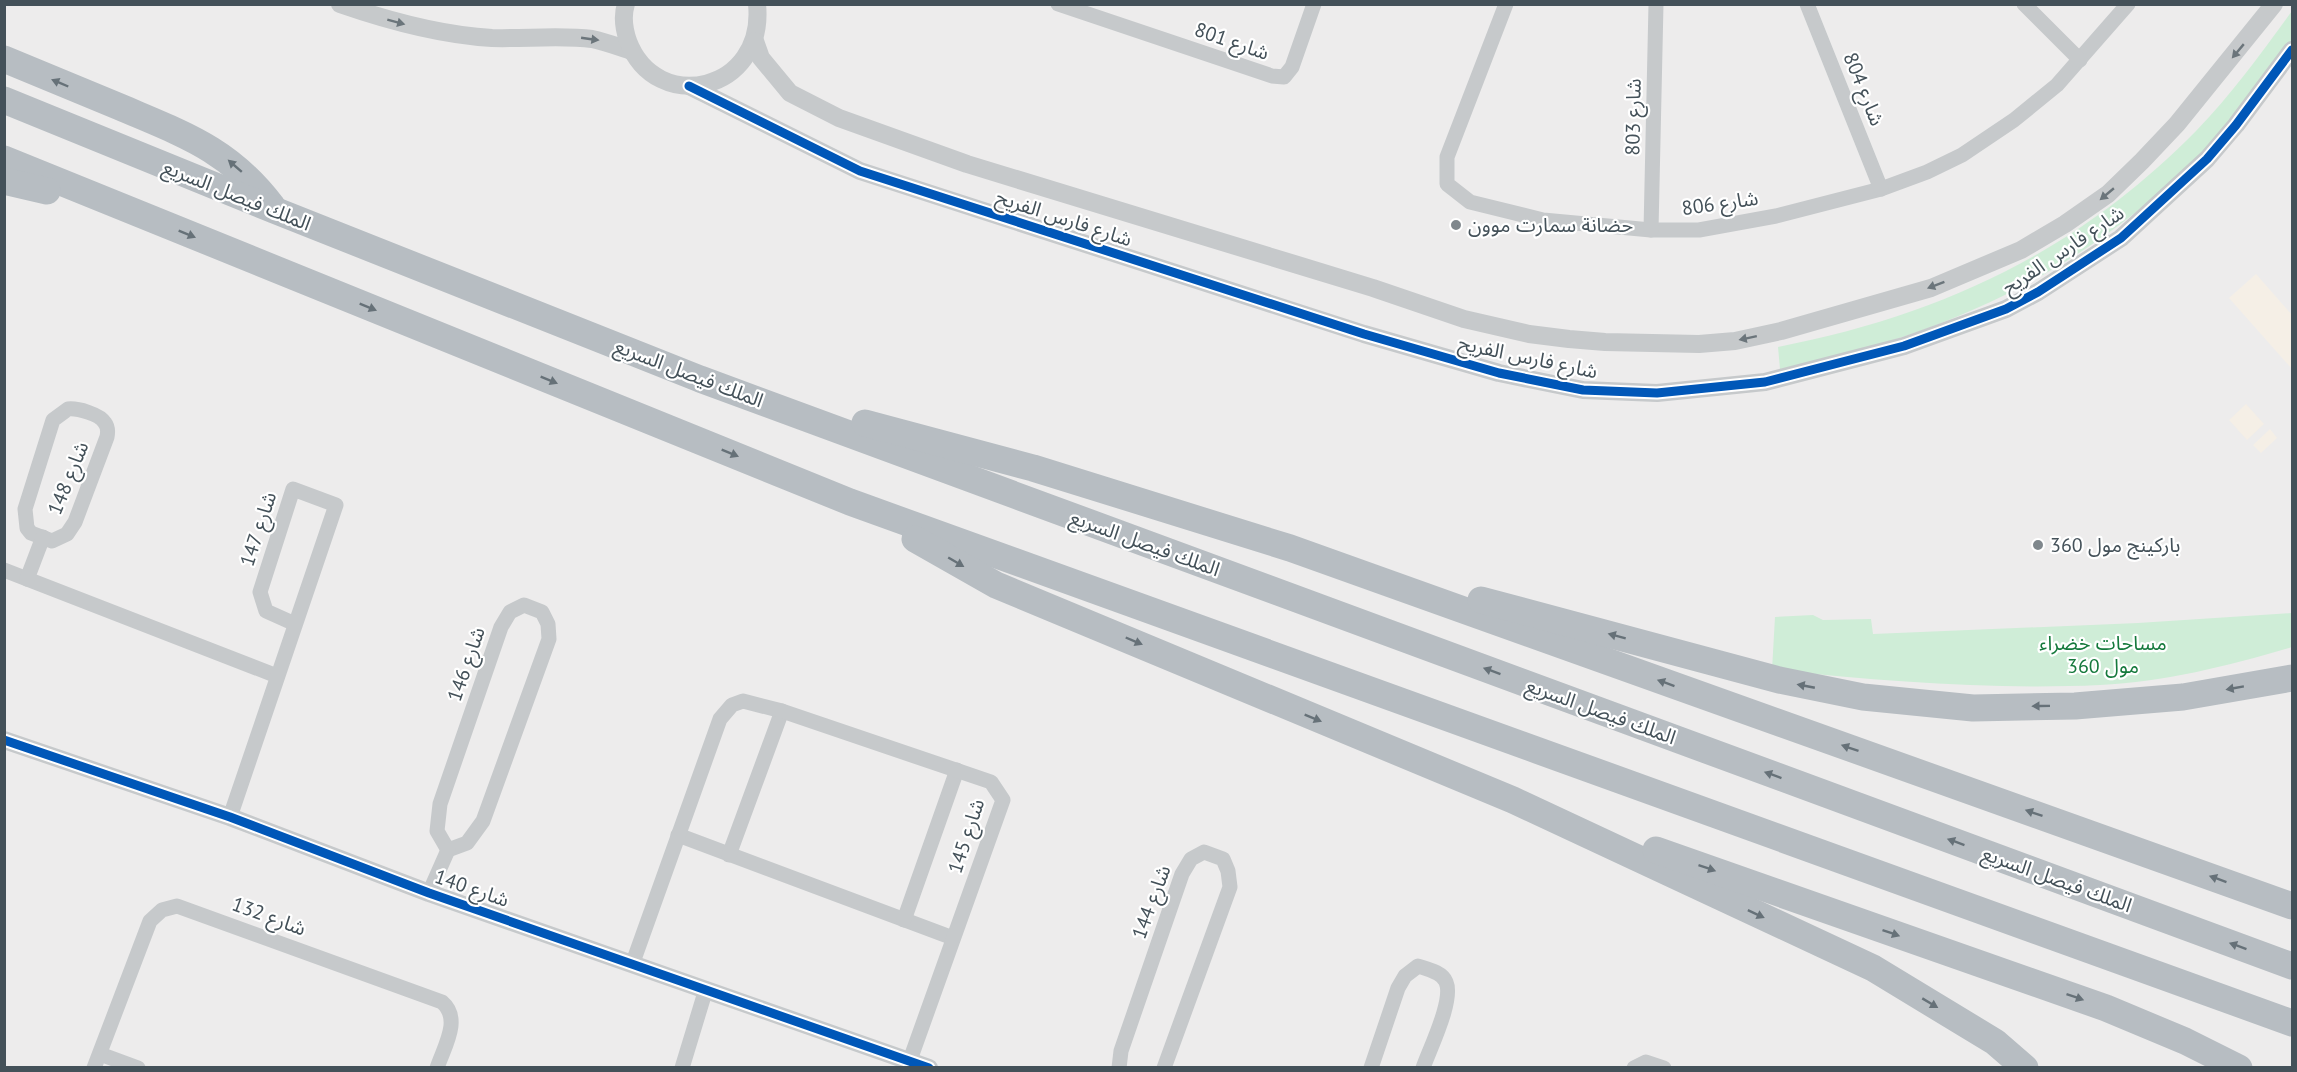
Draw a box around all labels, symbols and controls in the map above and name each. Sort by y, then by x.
street label: شارع 801 [1191,16,1273,68]
one-way arrow [387,17,405,27]
one-way arrow [580,35,599,44]
one-way arrow [2232,43,2245,59]
street label: شارع 804 [1836,48,1890,130]
one-way arrow [51,78,69,88]
street label: شارع 803 [1619,78,1649,156]
street label: الملك فيصل السريع [158,153,315,238]
one-way arrow [228,160,243,173]
street label: شارع فارس الفريح [992,184,1135,254]
street label: شارع 806 [1680,185,1760,223]
one-way arrow [2099,188,2115,201]
street label: شارع فارس الفريح [1997,200,2130,302]
place label: حضانة سمارت موون [1468,212,1633,238]
marker: حضانة سمارت موون [1449,218,1463,232]
one-way arrow [178,230,196,239]
one-way arrow [1927,281,1945,291]
one-way arrow [359,303,377,312]
street label: شارع فارس الفريح [1456,330,1600,386]
street label: الملك فيصل السريع [610,333,767,415]
one-way arrow [1738,334,1757,343]
one-way arrow [540,376,558,385]
street label: شارع 148 [42,437,96,519]
one-way arrow [721,448,739,458]
street label: شارع 147 [234,488,284,570]
street label: الملك فيصل السريع [1066,504,1223,584]
place label: باركينج مول 360 [2050,532,2181,560]
marker: باركينج مول 360 [2031,538,2045,552]
one-way arrow [948,557,965,567]
street label: شارع 146 [441,623,493,705]
park label: مساحات خضراء 360 مول [2039,630,2167,679]
one-way arrow [1608,631,1626,641]
one-way arrow [1125,637,1143,646]
one-way arrow [1483,665,1501,675]
street label: الملك فيصل السريع [1522,672,1679,752]
one-way arrow [1657,678,1675,688]
one-way arrow [1796,680,1815,690]
one-way arrow [2225,684,2244,693]
one-way arrow [2032,702,2051,711]
one-way arrow [1304,714,1322,723]
one-way arrow [1841,743,1859,753]
one-way arrow [1764,769,1782,779]
street label: شارع 145 [942,795,992,877]
one-way arrow [2025,807,2043,817]
one-way arrow [1947,837,1965,847]
street label: الملك فيصل السريع [1978,840,2135,920]
street label: شارع 144 [1126,861,1178,943]
street label: شارع 140 [431,863,513,915]
one-way arrow [1698,864,1716,874]
one-way arrow [2209,873,2227,883]
street label: شارع 132 [228,891,310,943]
one-way arrow [1748,910,1765,919]
one-way arrow [1882,928,1900,938]
one-way arrow [2228,941,2246,951]
one-way arrow [2066,993,2084,1002]
one-way arrow [1922,997,1938,1008]

